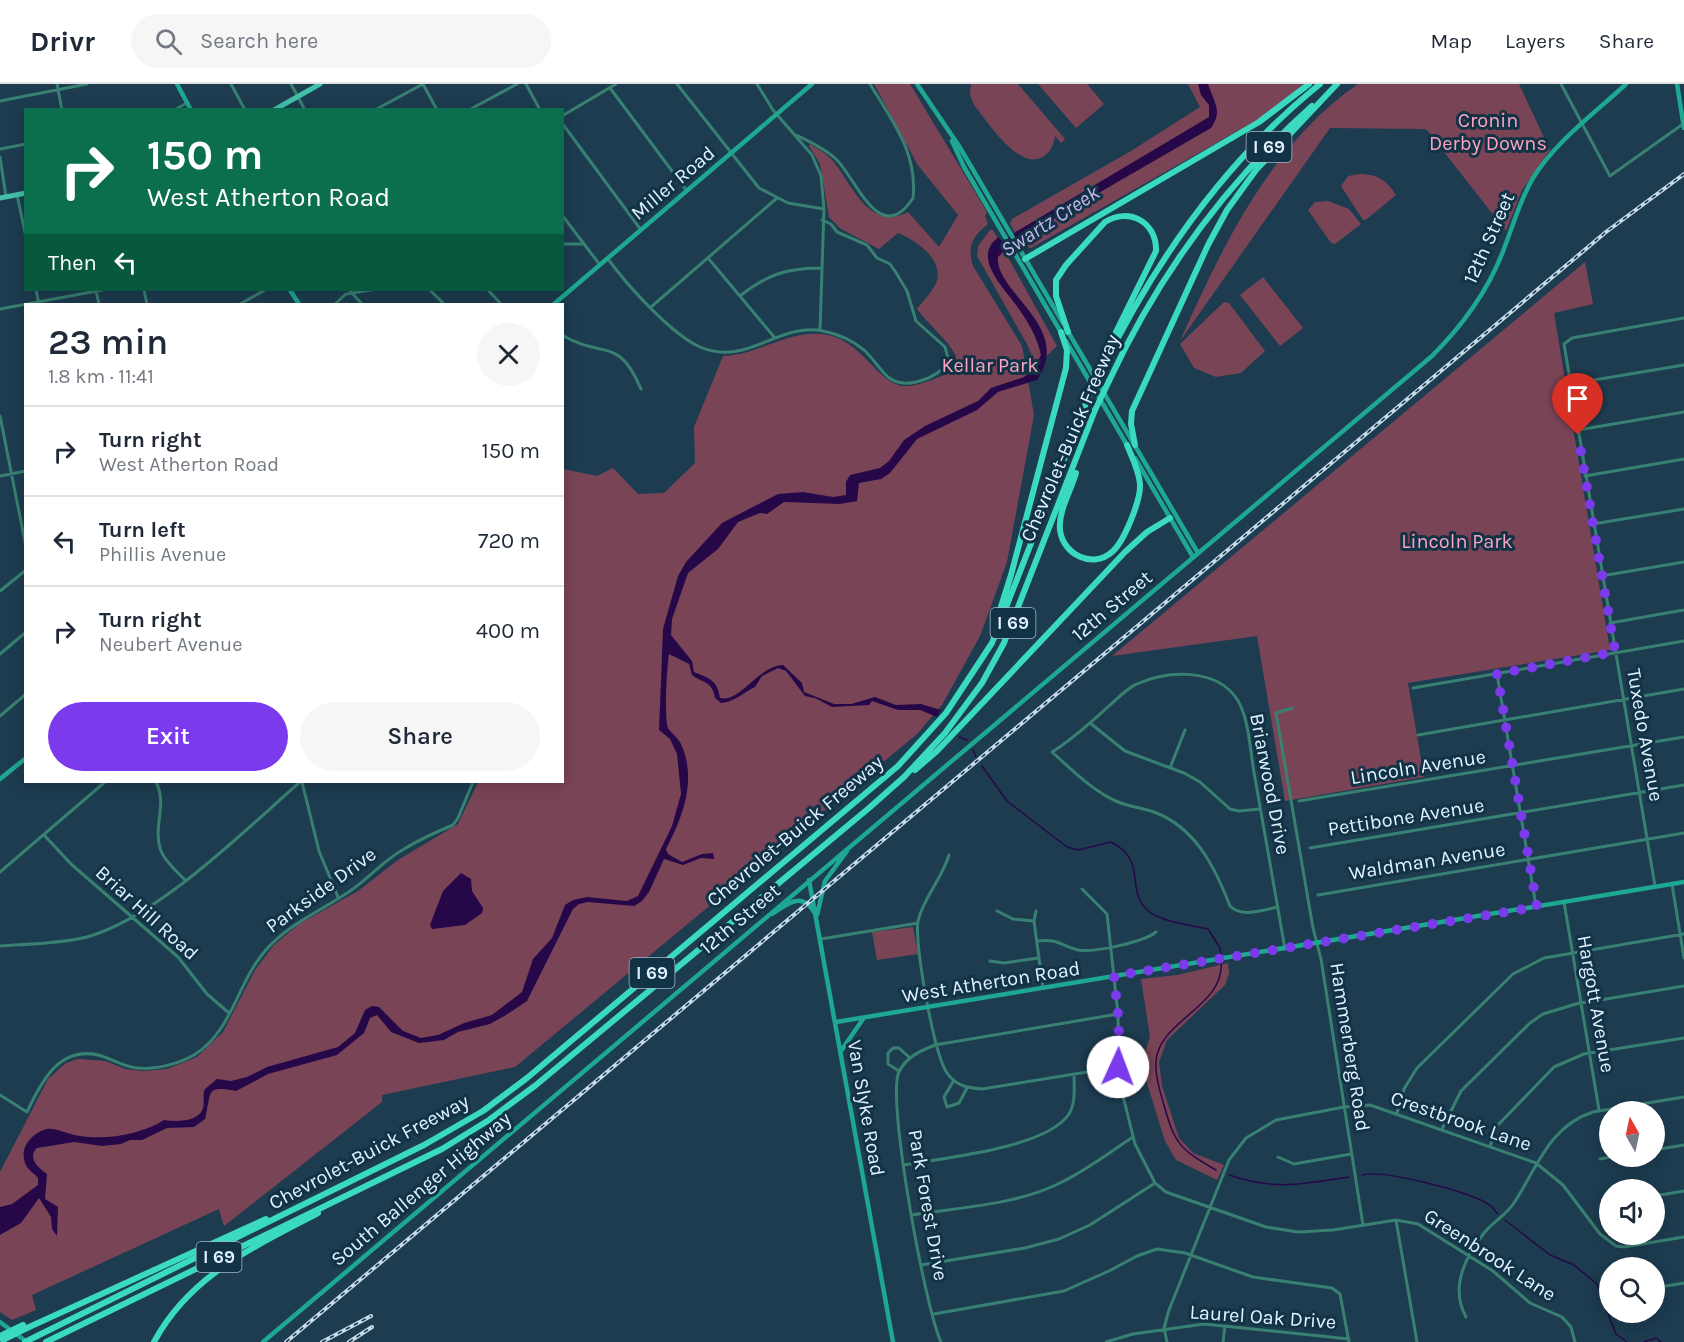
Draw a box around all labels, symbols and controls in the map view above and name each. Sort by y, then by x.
search box [131,14,551,68]
text: Drivr [30,25,95,58]
icon: search [152,25,185,58]
text: Search here [200,28,318,54]
text: Map [1430,29,1472,53]
text: Layers [1505,29,1566,53]
text: Share [1599,29,1654,53]
park label: Cronin Derby Downs [1429,109,1547,155]
text: 150 m [147,130,263,180]
icon: right [48,132,126,210]
road number: I 69 [1246,132,1292,162]
street label: Miller Road [626,141,720,225]
water label: Swartz Creek [996,180,1104,262]
text: West Atherton Road [147,181,390,213]
street label: 12th Street [1459,188,1520,287]
icon: left [109,246,142,279]
text: Then [48,250,97,276]
text: 23 min [48,321,168,363]
button: close [477,323,540,386]
street label: Chevrolet-Buick Freeway [1016,331,1124,545]
park label: Kellar Park [941,354,1039,377]
text: 1.8 km · 11:41 [48,365,154,388]
pin [1552,373,1603,435]
icon: arrive [1561,382,1594,415]
text: Turn right [99,427,202,453]
icon: right [48,435,81,468]
text: 150 m [481,438,540,464]
text: West Atherton Road [99,453,279,476]
text: Turn left [99,517,186,543]
icon: left [48,525,81,558]
text: 720 m [478,528,540,554]
park label: Lincoln Park [1401,530,1513,553]
text: Phillis Avenue [99,543,226,566]
street label: 12th Street [1067,566,1157,646]
text: Turn right [99,607,202,633]
road number: I 69 [990,608,1036,638]
icon: right [48,615,81,648]
text: 400 m [476,618,540,644]
text: Neubert Avenue [99,633,243,656]
street label: Tuxedo Avenue [1622,667,1668,803]
button: Exit [48,702,288,771]
button: Share [300,702,540,771]
street label: Briarwood Drive [1245,711,1295,857]
street label: Lincoln Avenue [1349,745,1487,789]
street label: Chevrolet-Buick Freeway [702,750,888,912]
street label: Pettibone Avenue [1326,793,1486,841]
street label: Waldman Avenue [1347,837,1507,885]
street label: Parkside Drive [261,842,381,938]
street label: Briar Hill Road [91,861,203,965]
street label: 12th Street [695,879,785,959]
street label: Hargott Avenue [1573,933,1619,1075]
street label: West Atherton Road [900,957,1082,1007]
road number: I 69 [630,958,674,988]
street label: Hammerberg Road [1325,961,1375,1133]
position arrow [1086,1035,1150,1099]
street label: Van Slyke Road [843,1038,889,1178]
street label: Crestbrook Lane [1388,1086,1534,1156]
street label: Chevrolet-Buick Freeway [265,1089,473,1215]
north arrow [1599,1101,1665,1167]
map controls [1599,1101,1665,1323]
street label: South Ballenger Highway [326,1107,516,1271]
street label: Park Forest Drive [903,1128,953,1282]
button: sound [1599,1179,1665,1245]
street label: Greenbrook Lane [1420,1204,1560,1306]
road number: I 69 [196,1242,242,1272]
button: search [1599,1257,1665,1323]
street label: Laurel Oak Drive [1189,1300,1337,1334]

